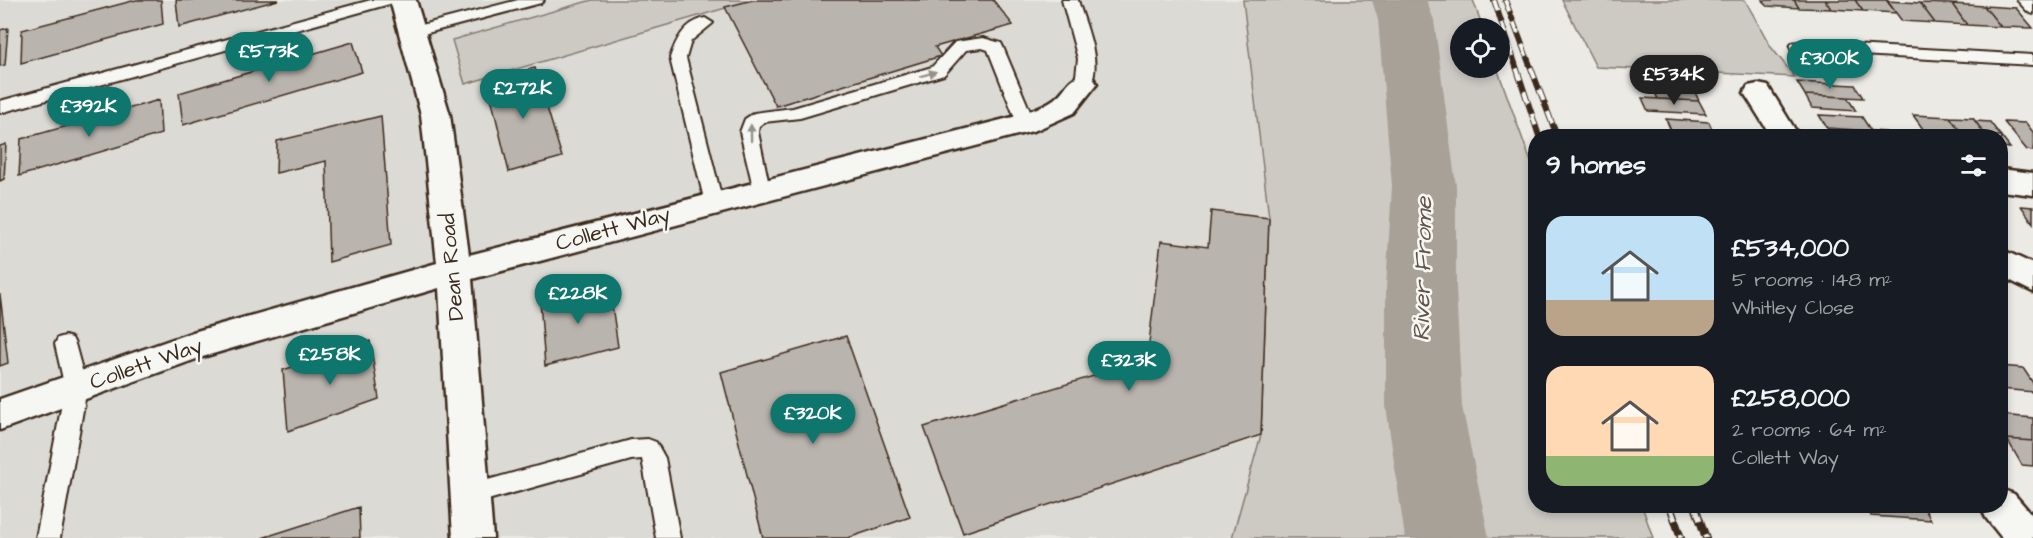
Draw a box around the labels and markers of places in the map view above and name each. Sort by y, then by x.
pin: £573K [227,32,311,83]
pin: £300K [1788,39,1872,90]
pin: £534K [1632,55,1716,106]
pin: £272K [481,69,565,120]
pin: £392K [47,87,131,138]
pin: £228K [536,274,620,325]
pin: £258K [288,335,372,386]
pin: £323K [1087,341,1171,392]
pin: £320K [771,394,855,445]

